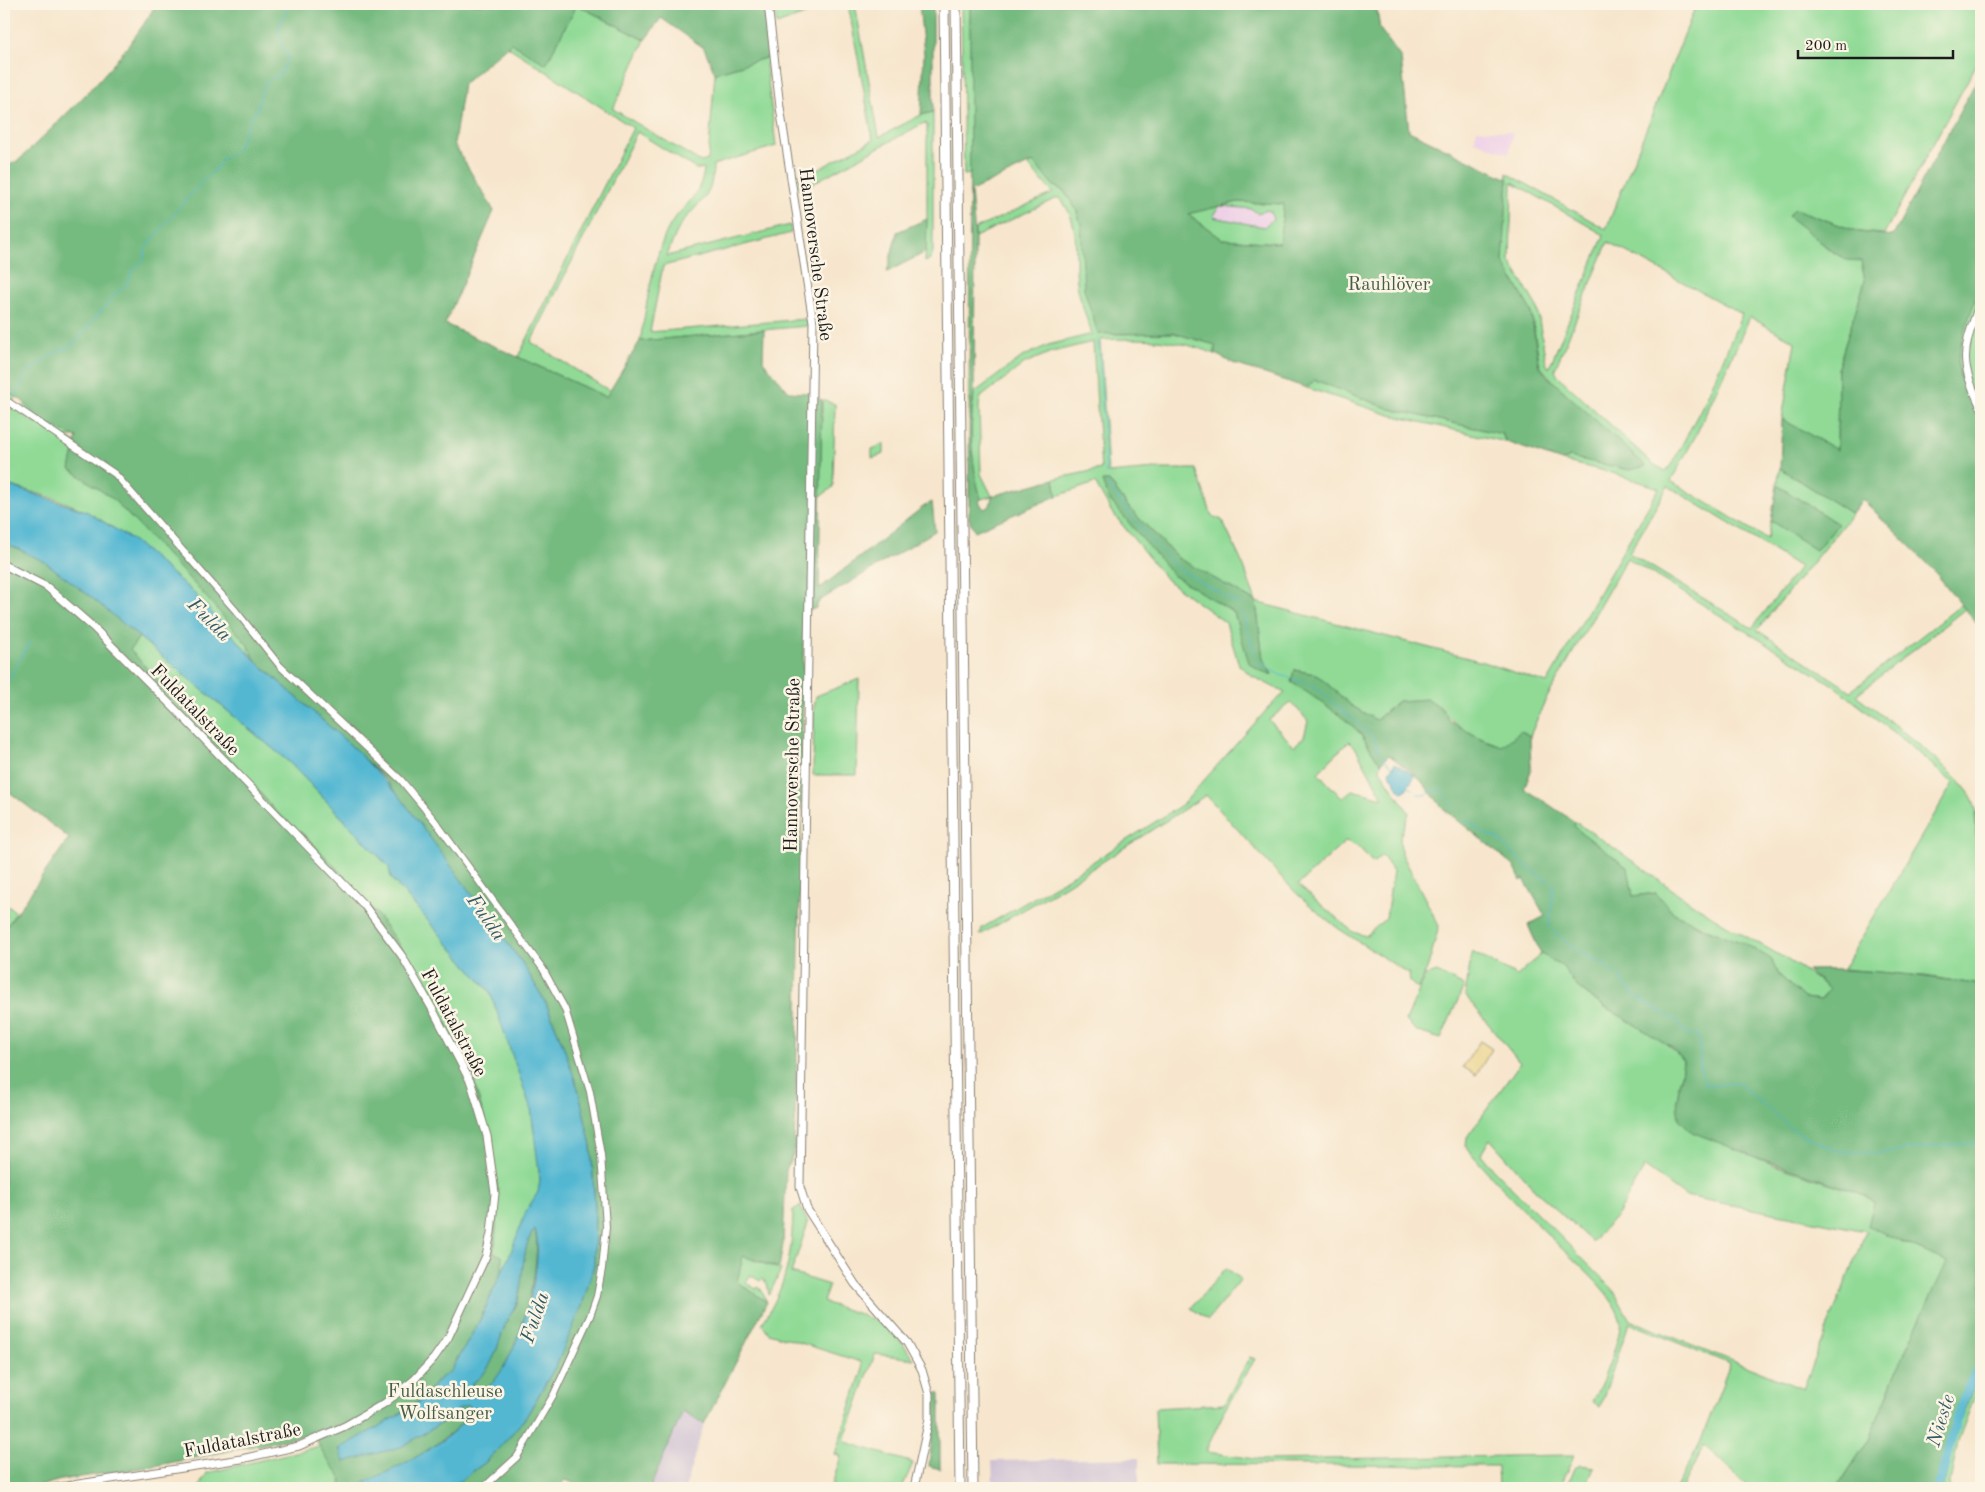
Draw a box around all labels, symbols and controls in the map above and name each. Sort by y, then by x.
scale bar [1798,28,1952,60]
text: 200 m [1805,39,1847,54]
street label: Hannoversche Straße [794,167,835,342]
park label: Rauhlöver [1348,276,1431,295]
water label: Fulda [182,594,234,646]
street label: Fuldatalstraße [146,661,243,760]
street label: Hannoversche Straße [782,678,805,852]
water label: Fulda [462,890,509,945]
street label: Fuldatalstraße [416,966,489,1080]
water label: Fulda [518,1289,554,1347]
park label: Fuldaschleuse Wolfsanger [387,1383,503,1424]
water label: Nieste [1924,1392,1959,1450]
street label: Fuldatalstraße [182,1421,303,1462]

